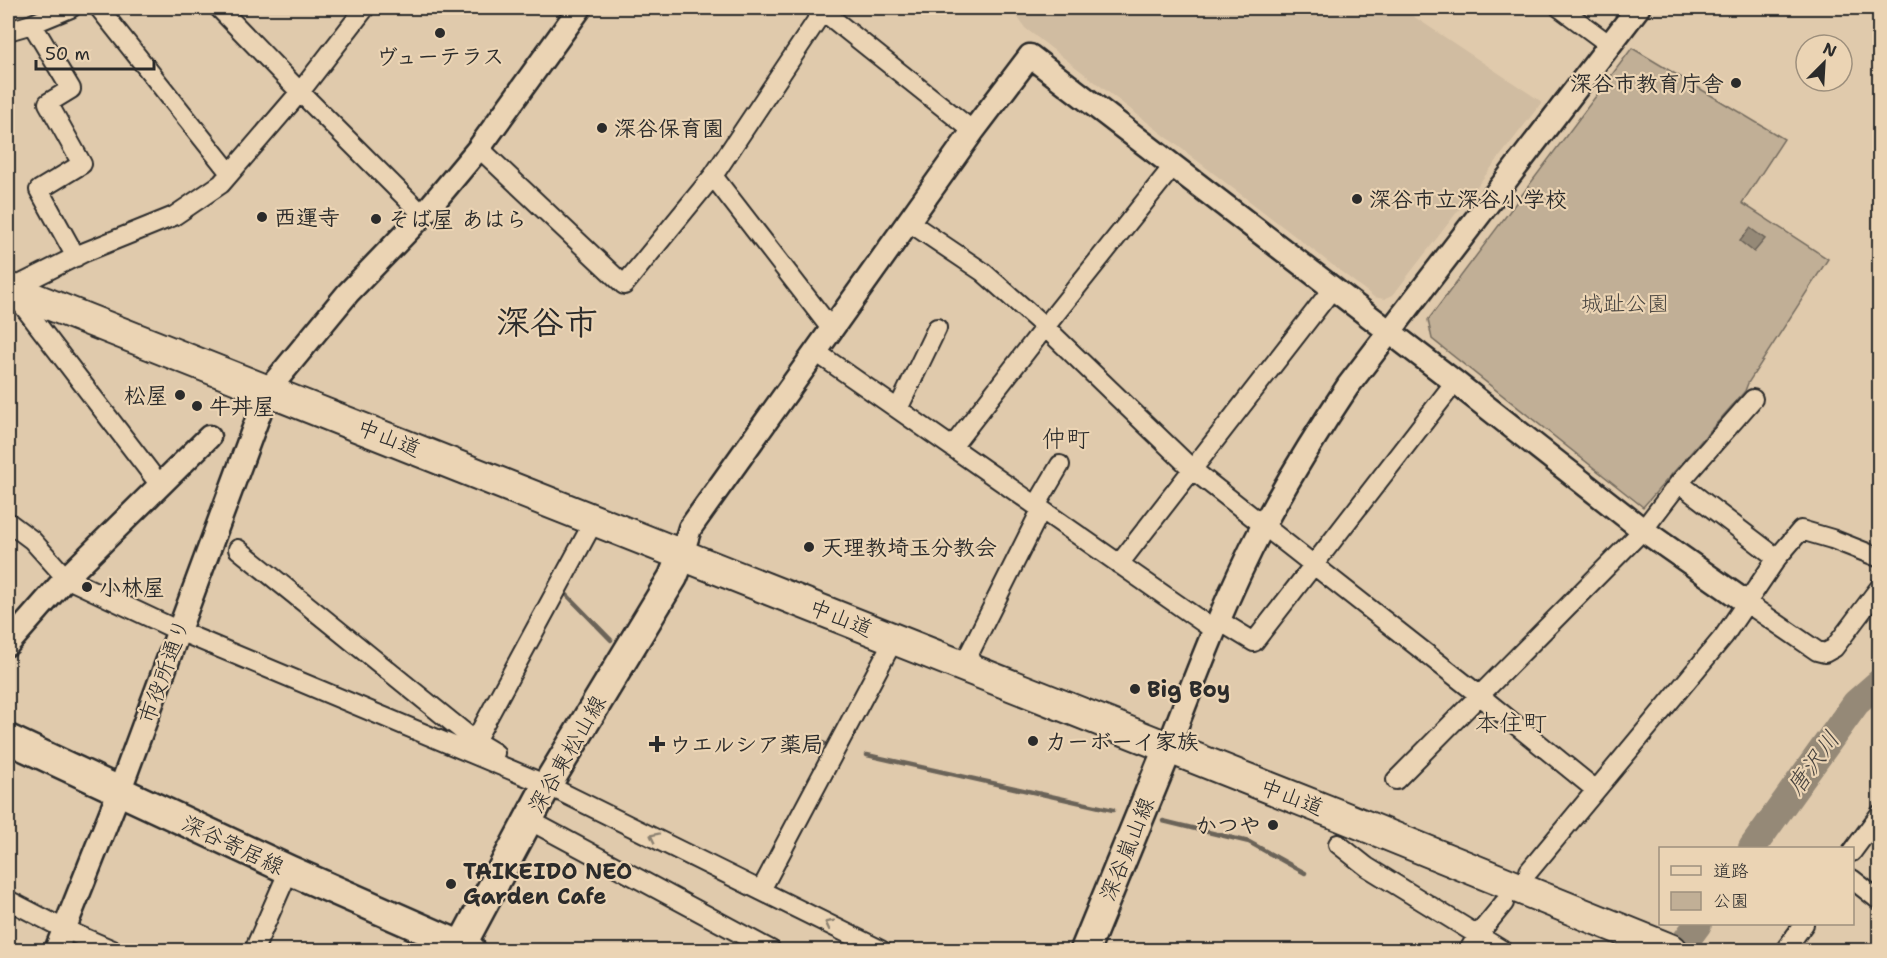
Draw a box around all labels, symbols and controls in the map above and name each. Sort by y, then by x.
marker: ヴューテラス [433,26,447,40]
scale bar [36,33,154,71]
north arrow [1794,33,1854,93]
text: N [1820,38,1840,62]
text: 50 m [45,42,90,66]
place label: ヴューテラス [376,42,504,71]
place label: 深谷市教育庁舎 [1570,69,1724,98]
marker: 深谷市教育庁舎 [1729,76,1743,90]
place label: 深谷保育園 [614,114,724,143]
marker: 深谷保育園 [595,121,609,135]
place label: 深谷市立深谷小学校 [1369,185,1567,214]
marker: 深谷市立深谷小学校 [1350,192,1364,206]
place label: 西運寺 [274,203,340,232]
place label: そば屋 あはら [388,205,528,234]
marker: 西運寺 [255,210,269,224]
marker: そば屋 あはら [369,212,383,226]
park label: 城趾公園 [1581,289,1669,318]
district label: 深谷市 [496,299,598,345]
place label: 松屋 [124,381,168,410]
marker: 松屋 [173,388,187,402]
place label: 牛丼屋 [209,392,275,421]
marker: 牛丼屋 [190,399,204,413]
street label: 中山道 [353,412,425,464]
district label: 仲町 [1042,423,1090,455]
place label: 天理教埼玉分教会 [821,533,997,562]
marker: 天理教埼玉分教会 [802,540,816,554]
place label: 小林屋 [99,573,165,602]
marker: 小林屋 [80,580,94,594]
street label: 中山道 [805,592,877,644]
street label: 市役所通り [132,614,196,728]
place label: Big Boy [1147,675,1230,704]
marker: Big Boy [1128,682,1142,696]
street label: 深谷東松山線 [521,690,613,818]
district label: 本住町 [1475,707,1547,739]
water label: 唐沢川 [1779,724,1847,802]
place label: カーボーイ家族 [1045,727,1199,756]
place label: ウエルシア薬局 [669,730,823,759]
marker: カーボーイ家族 [1026,734,1040,748]
marker: ウエルシア薬局 [650,737,664,751]
street label: 中山道 [1256,772,1328,822]
street label: 深谷嵐山線 [1093,793,1161,905]
street label: 深谷寄居線 [177,809,289,881]
place label: かつや [1195,811,1261,840]
marker: かつや [1266,818,1280,832]
one-way arrow [650,833,661,845]
legend [1659,847,1854,925]
place label: TAIKEIDO NEO Garden Cafe [463,857,632,911]
text: 道路 [1713,859,1749,883]
marker: TAIKEIDO NEO Garden Cafe [444,877,458,891]
text: 公園 [1713,889,1749,913]
one-way arrow [825,920,835,931]

